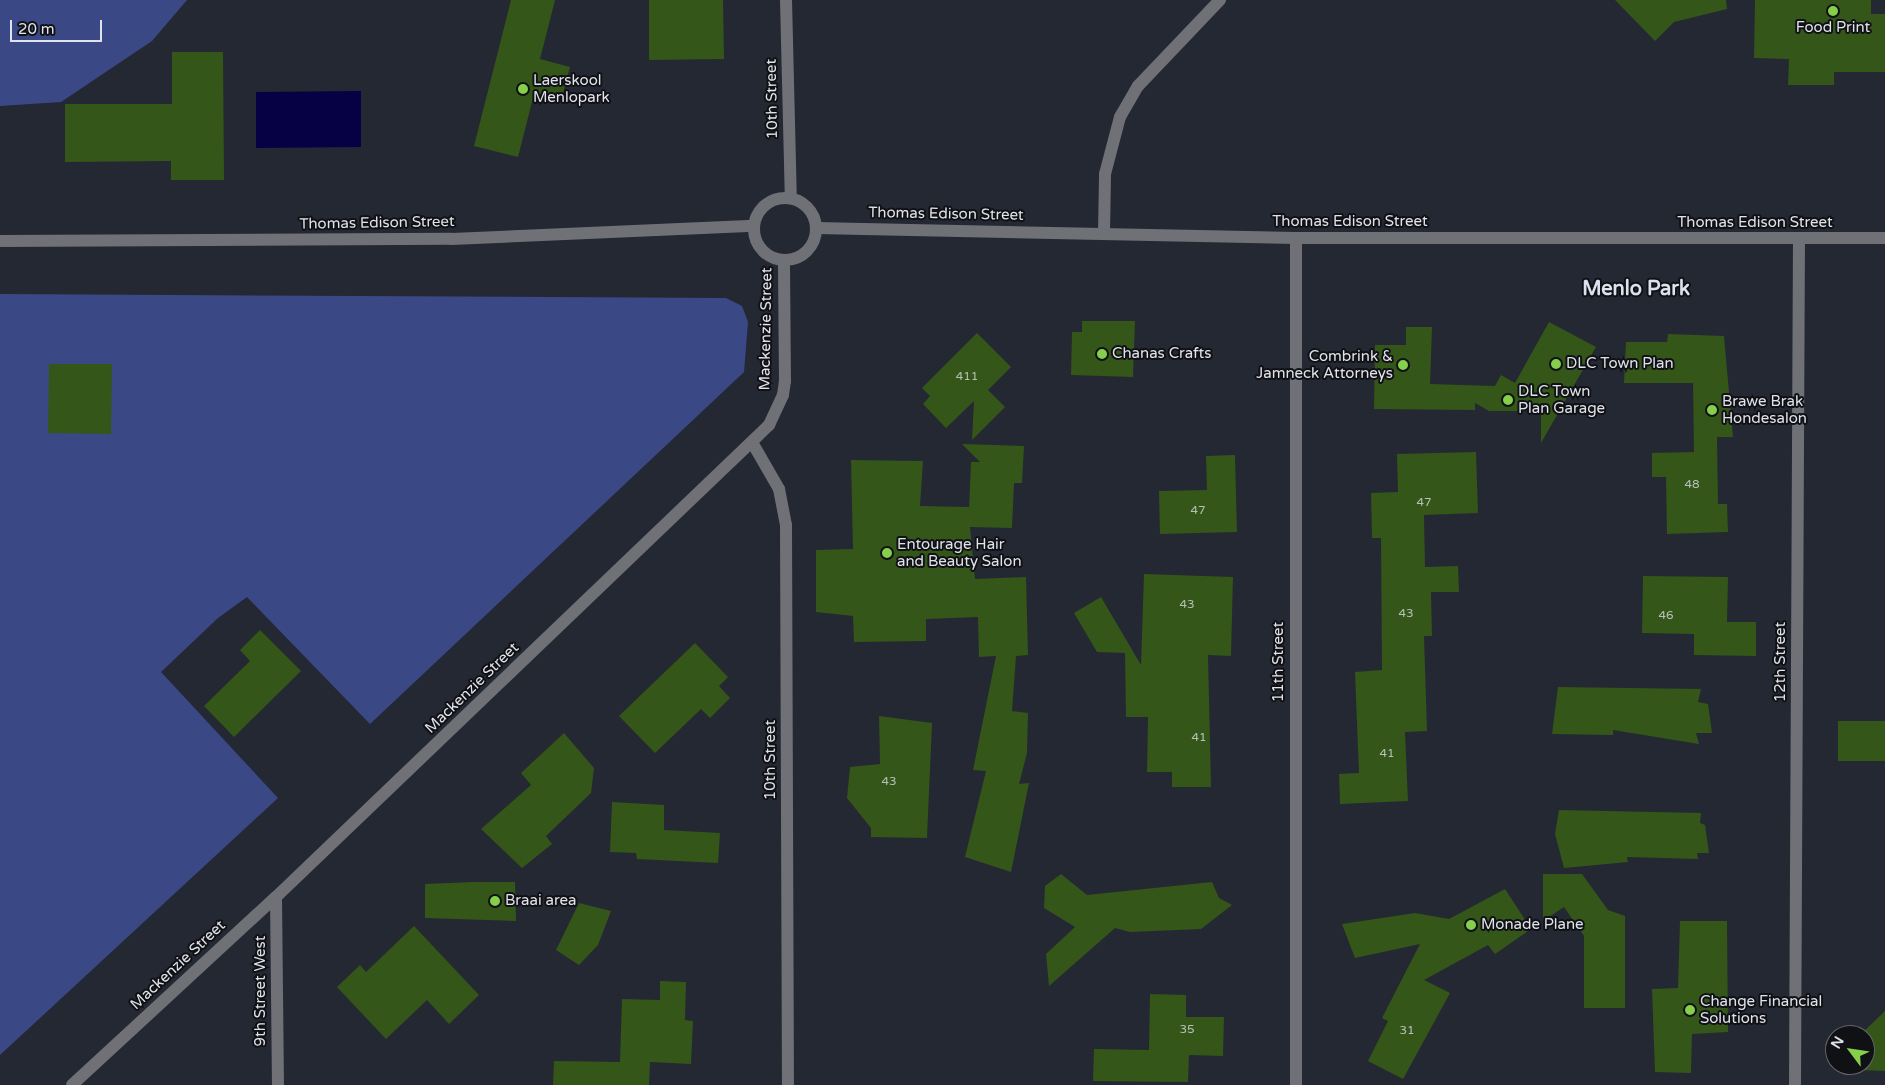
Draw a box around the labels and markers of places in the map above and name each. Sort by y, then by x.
marker: Food Print [1827,5,1839,17]
place label: Food Print [1796,19,1870,37]
place label: Laerskool Menlopark [533,71,610,106]
marker: Laerskool Menlopark [517,83,529,95]
place label: Chanas Crafts [1112,345,1211,363]
place label: Combrink & Jamneck Attorneys [1256,347,1393,382]
marker: Chanas Crafts [1096,348,1108,360]
place label: DLC Town Plan [1566,355,1674,373]
marker: DLC Town Plan [1550,358,1562,370]
marker: Combrink & Jamneck Attorneys [1397,359,1409,371]
place label: DLC Town Plan Garage [1518,382,1605,417]
place label: Brawe Brak Hondesalon [1722,392,1807,427]
marker: DLC Town Plan Garage [1502,394,1514,406]
marker: Brawe Brak Hondesalon [1706,404,1718,416]
place label: Entourage Hair and Beauty Salon [897,535,1022,570]
marker: Entourage Hair and Beauty Salon [881,547,893,559]
place label: Braai area [505,892,576,910]
marker: Braai area [489,895,501,907]
place label: Monade Plane [1481,916,1584,934]
marker: Monade Plane [1465,919,1477,931]
place label: Change Financial Solutions [1700,992,1822,1027]
marker: Change Financial Solutions [1684,1004,1696,1016]

